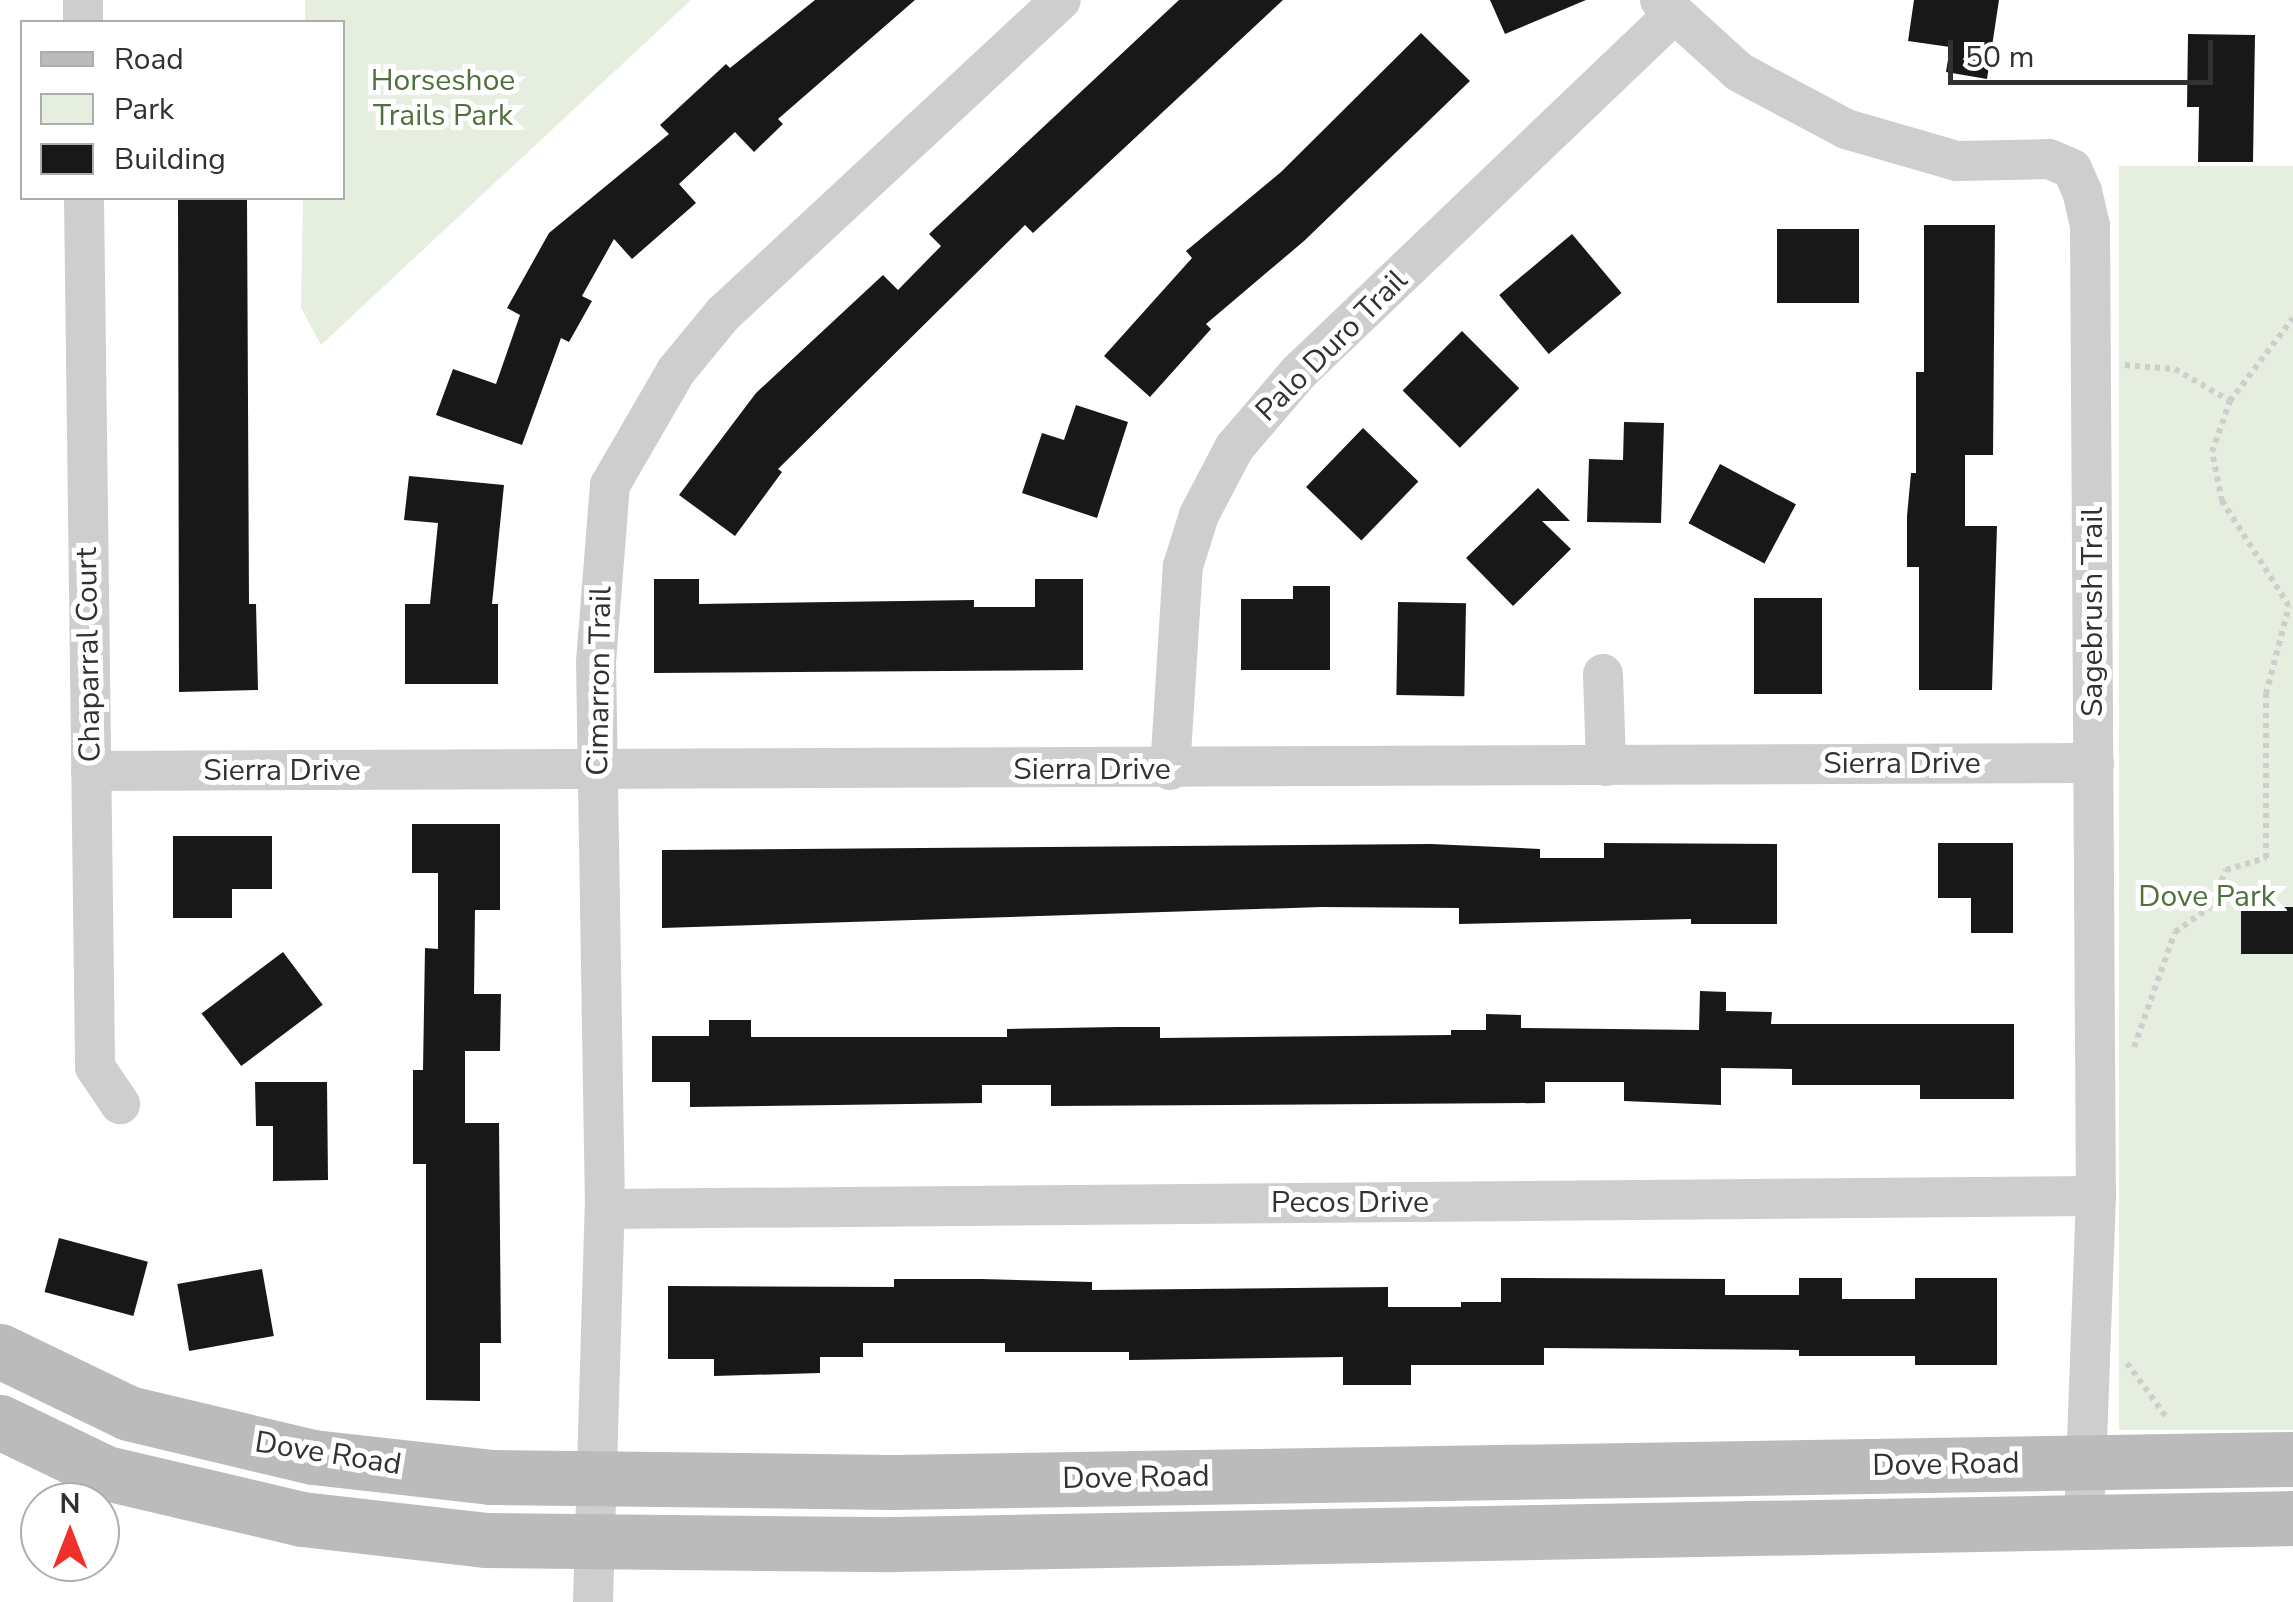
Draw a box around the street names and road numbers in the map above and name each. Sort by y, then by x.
street label: Palo Duro Trail [1249,263,1415,429]
street label: Sagebrush Trail [2075,507,2111,717]
street label: Chaparral Court [69,547,109,763]
street label: Cimarron Trail [580,586,620,776]
street label: Sierra Drive [1823,746,1981,782]
street label: Sierra Drive [1013,752,1171,788]
street label: Sierra Drive [203,753,361,789]
street label: Pecos Drive [1271,1185,1429,1221]
street label: Dove Road [252,1425,404,1483]
street label: Dove Road [1872,1446,2020,1484]
street label: Dove Road [1062,1459,1210,1497]

